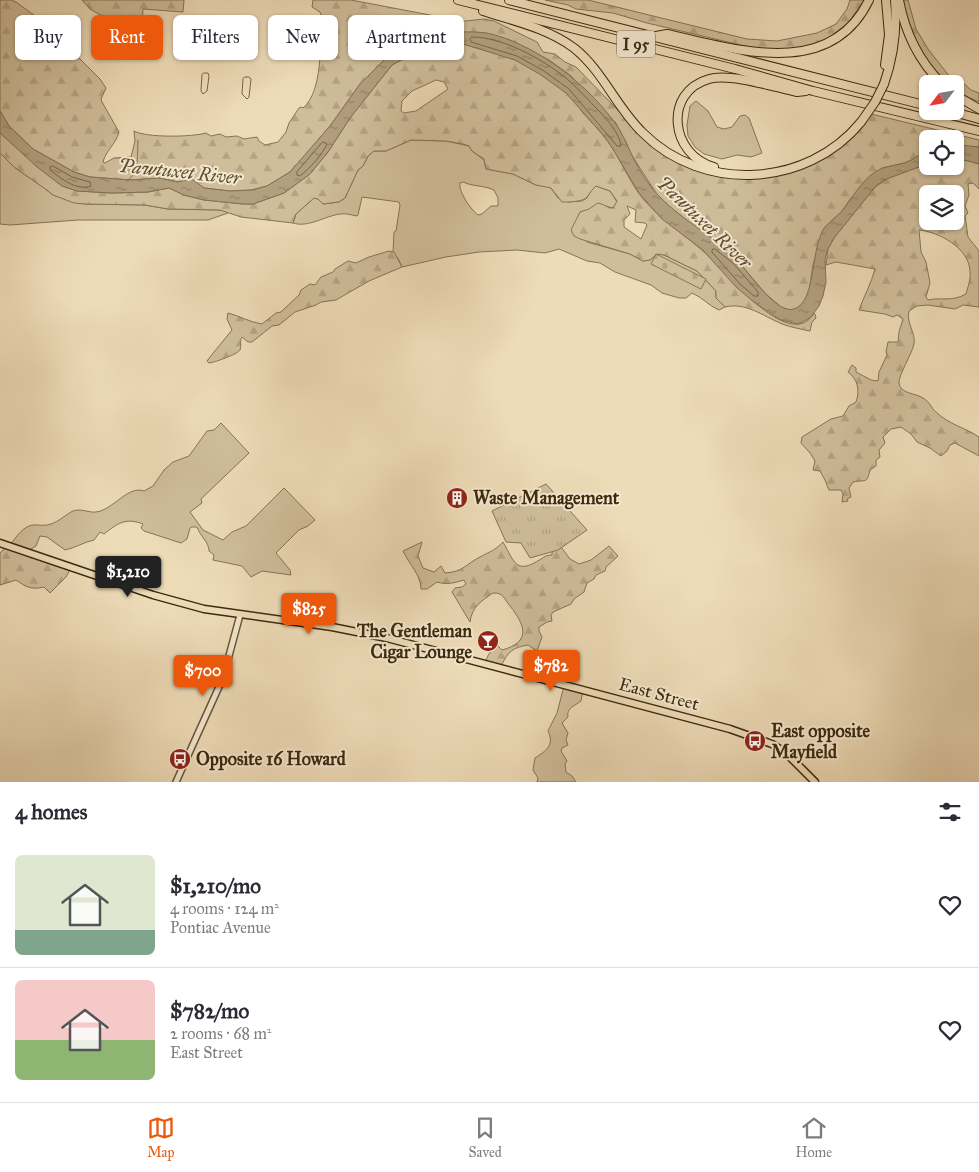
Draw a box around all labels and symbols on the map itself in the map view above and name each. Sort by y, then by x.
road number: I 95 [617,31,655,58]
north arrow [919,75,964,120]
water label: Pawtuxet River [118,154,243,189]
water label: Pawtuxet River [652,171,758,274]
building icon: Waste Management [445,486,469,510]
place label: Waste Management [473,487,620,510]
pin: $1,210 [87,556,169,598]
pin: $825 [279,592,339,635]
place label: The Gentleman Cigar Lounge [356,620,472,664]
bar icon: The Gentleman Cigar Lounge [476,629,500,653]
pin: $782 [521,650,581,692]
pin: $700 [173,654,233,697]
street label: East Street [617,673,702,715]
place label: East opposite Mayfield [771,720,871,764]
bus stop icon: East opposite Mayfield [743,729,767,753]
bus stop icon: Opposite 16 Howard [168,747,192,771]
place label: Opposite 16 Howard [196,748,347,771]

